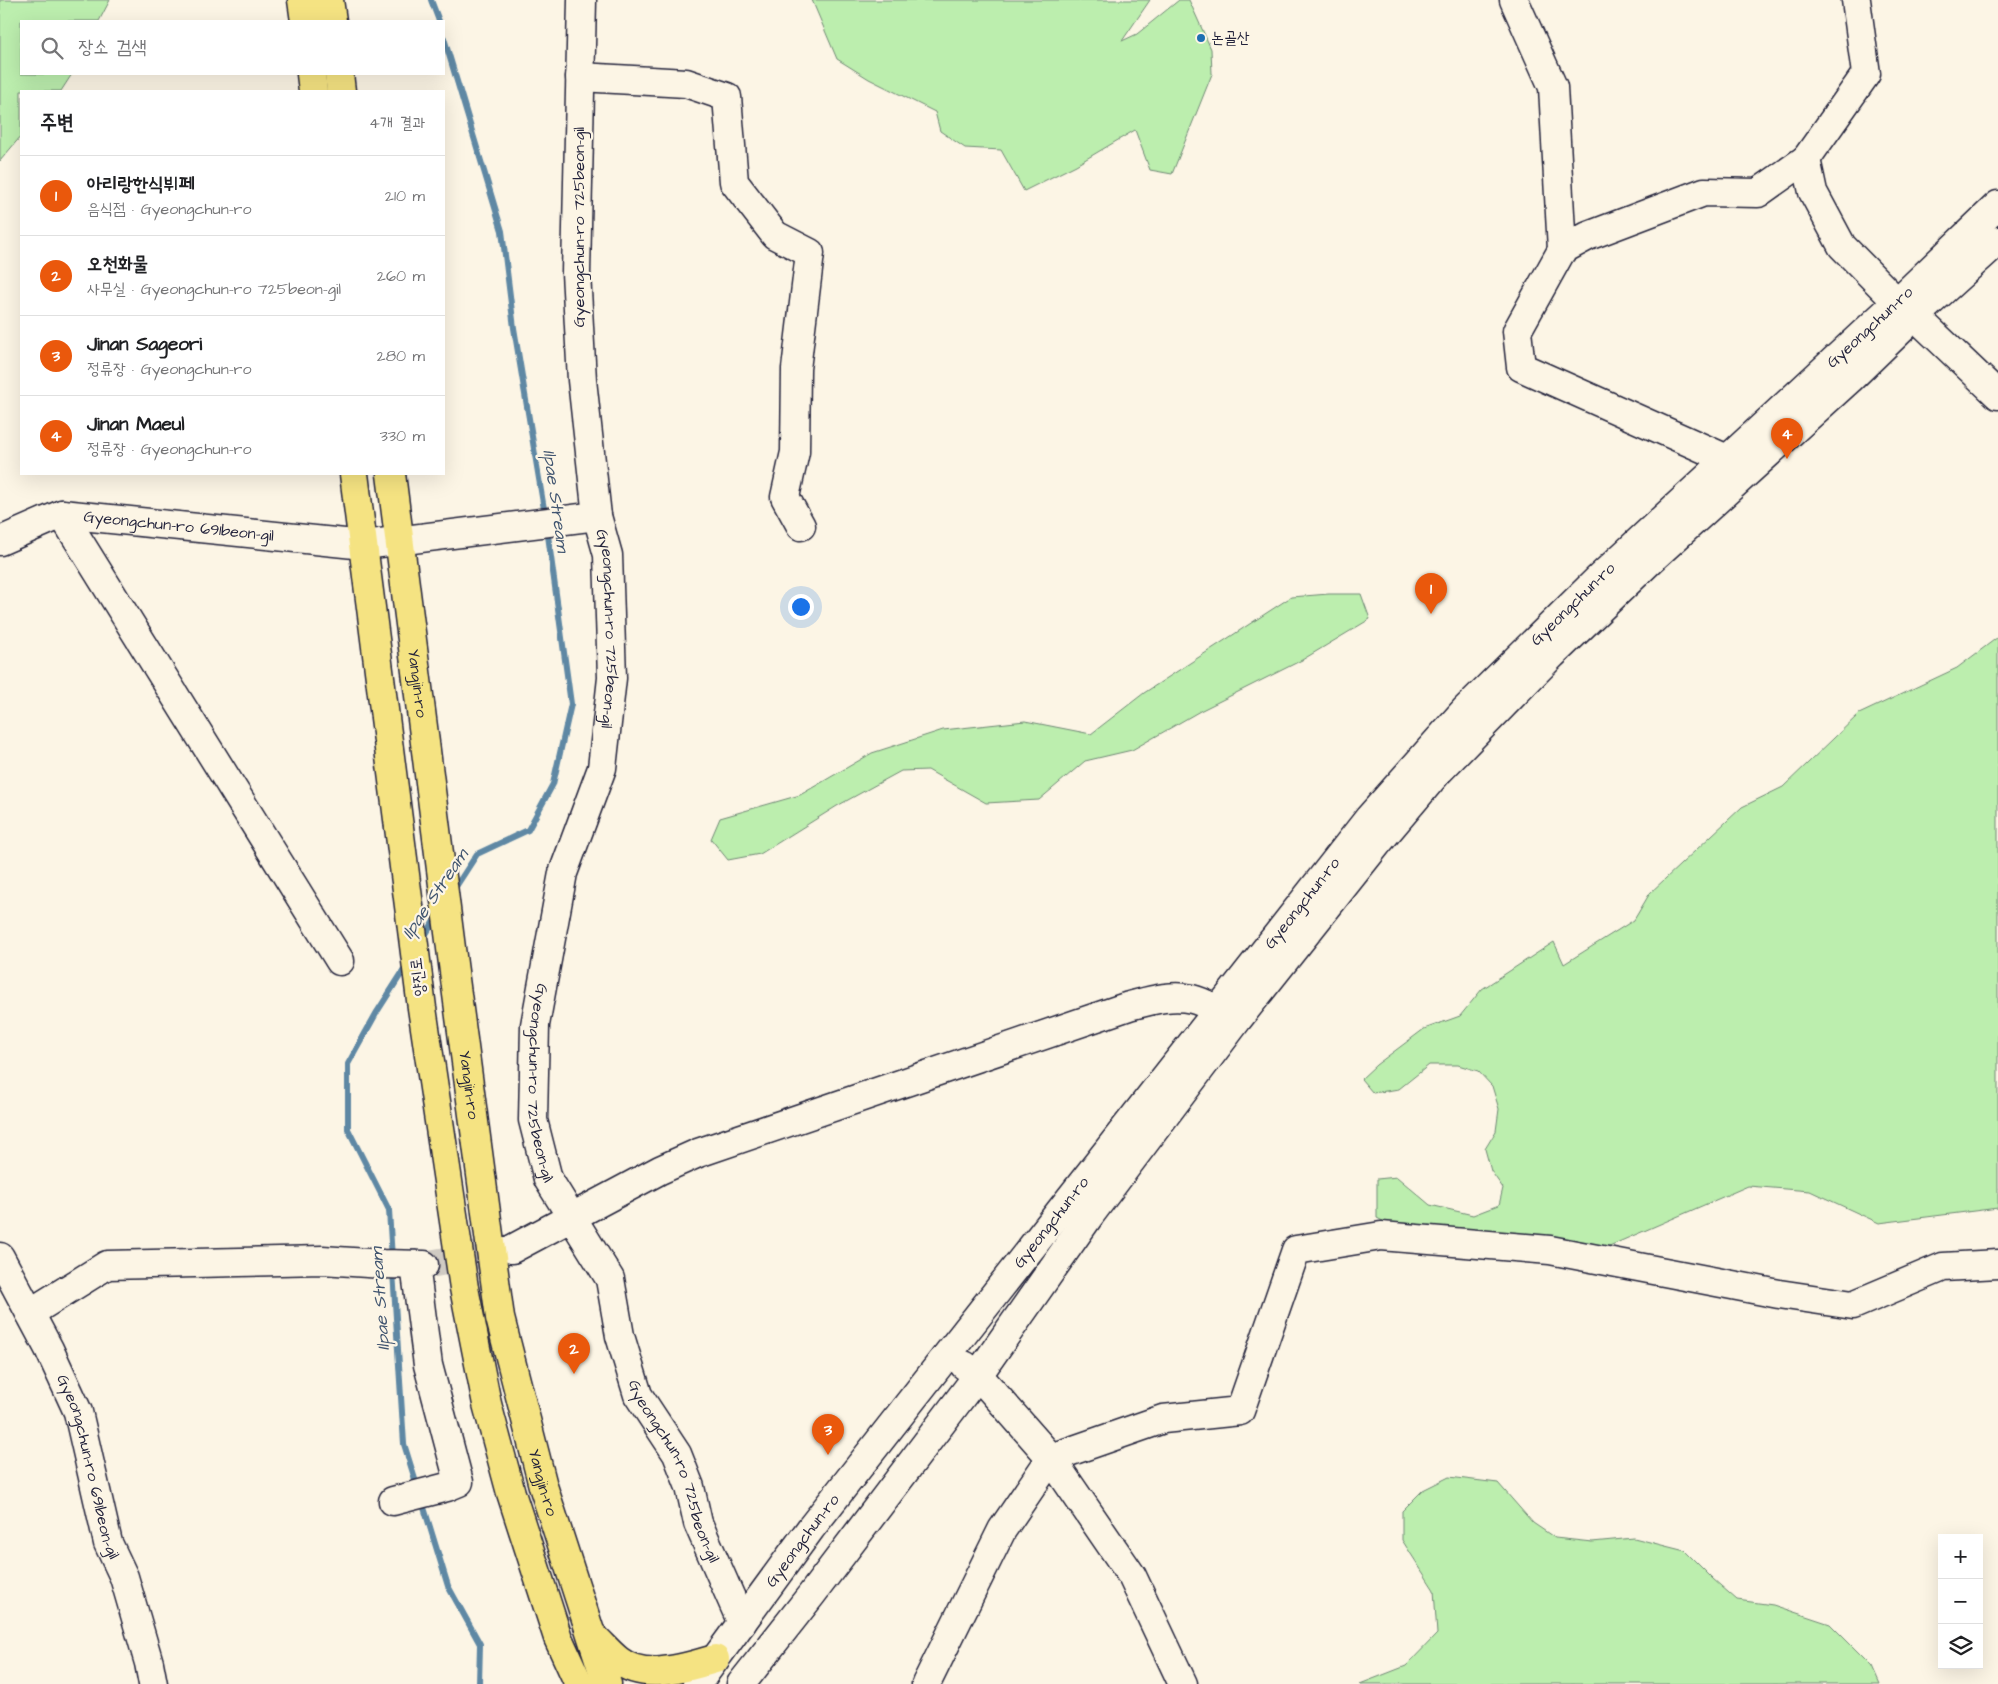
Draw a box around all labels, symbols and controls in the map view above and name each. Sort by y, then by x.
search box [20,20,445,75]
place label: 논골산 [1211,27,1250,49]
marker: 논골산 [1195,32,1207,44]
icon: search [38,34,66,62]
text: 장소 검색 [78,34,147,61]
text: 주변 [40,108,74,137]
text: 4개 결과 [369,112,425,134]
street label: Gyeongchun-ro 725beon-gil [568,127,591,327]
text: 아리랑한식뷔페 [87,171,194,198]
text: 1 [55,185,57,207]
text: 210 m [385,185,425,207]
text: 음식점 · Gyeongchun-ro [87,198,251,220]
text: 오천화물 [87,251,148,278]
text: 2 [51,265,61,287]
text: 260 m [377,265,425,287]
text: 사무실 · Gyeongchun-ro 725beon-gil [87,278,341,300]
street label: Gyeongchun-ro [1822,281,1918,373]
text: Jinan Sageori [87,331,202,358]
text: 3 [52,345,60,367]
text: 280 m [377,345,425,367]
text: 정류장 · Gyeongchun-ro [87,358,251,380]
text: Jinan Maeul [87,411,185,438]
pin: 4 [1771,418,1803,459]
text: 4 [51,425,61,447]
text: 330 m [380,425,425,447]
text: 정류장 · Gyeongchun-ro [87,438,251,460]
water label: Ilpae Stream [536,448,576,556]
street label: Gyeongchun-ro 691beon-gil [83,505,275,547]
street label: Gyeongchun-ro 725beon-gil [590,526,623,729]
street label: Gyeongchun-ro [1526,557,1620,651]
pin: 1 [1415,573,1447,614]
your location [788,594,814,620]
street label: Yangjin-ro [402,648,433,719]
water label: Ilpae Stream [396,843,475,944]
street label: Gyeongchun-ro [1259,853,1345,953]
street label: 양진로 [405,956,431,998]
street label: Gyeongchun-ro 725beon-gil [522,982,559,1187]
street label: Yangjin-ro [454,1049,485,1121]
street label: Gyeongchun-ro [1008,1172,1094,1273]
water label: Ilpae Stream [364,1245,396,1351]
pin: 2 [558,1333,590,1374]
street label: Gyeongchun-ro 691beon-gil [51,1371,125,1563]
street label: Gyeongchun-ro 725beon-gil [623,1377,725,1566]
pin: 3 [812,1414,844,1455]
street label: Yangjin-ro [523,1447,563,1519]
street label: Gyeongchun-ro [760,1490,844,1591]
map controls [1938,1534,1983,1669]
button: + [1938,1534,1983,1579]
button: − [1938,1579,1983,1624]
button: layers [1938,1624,1983,1669]

